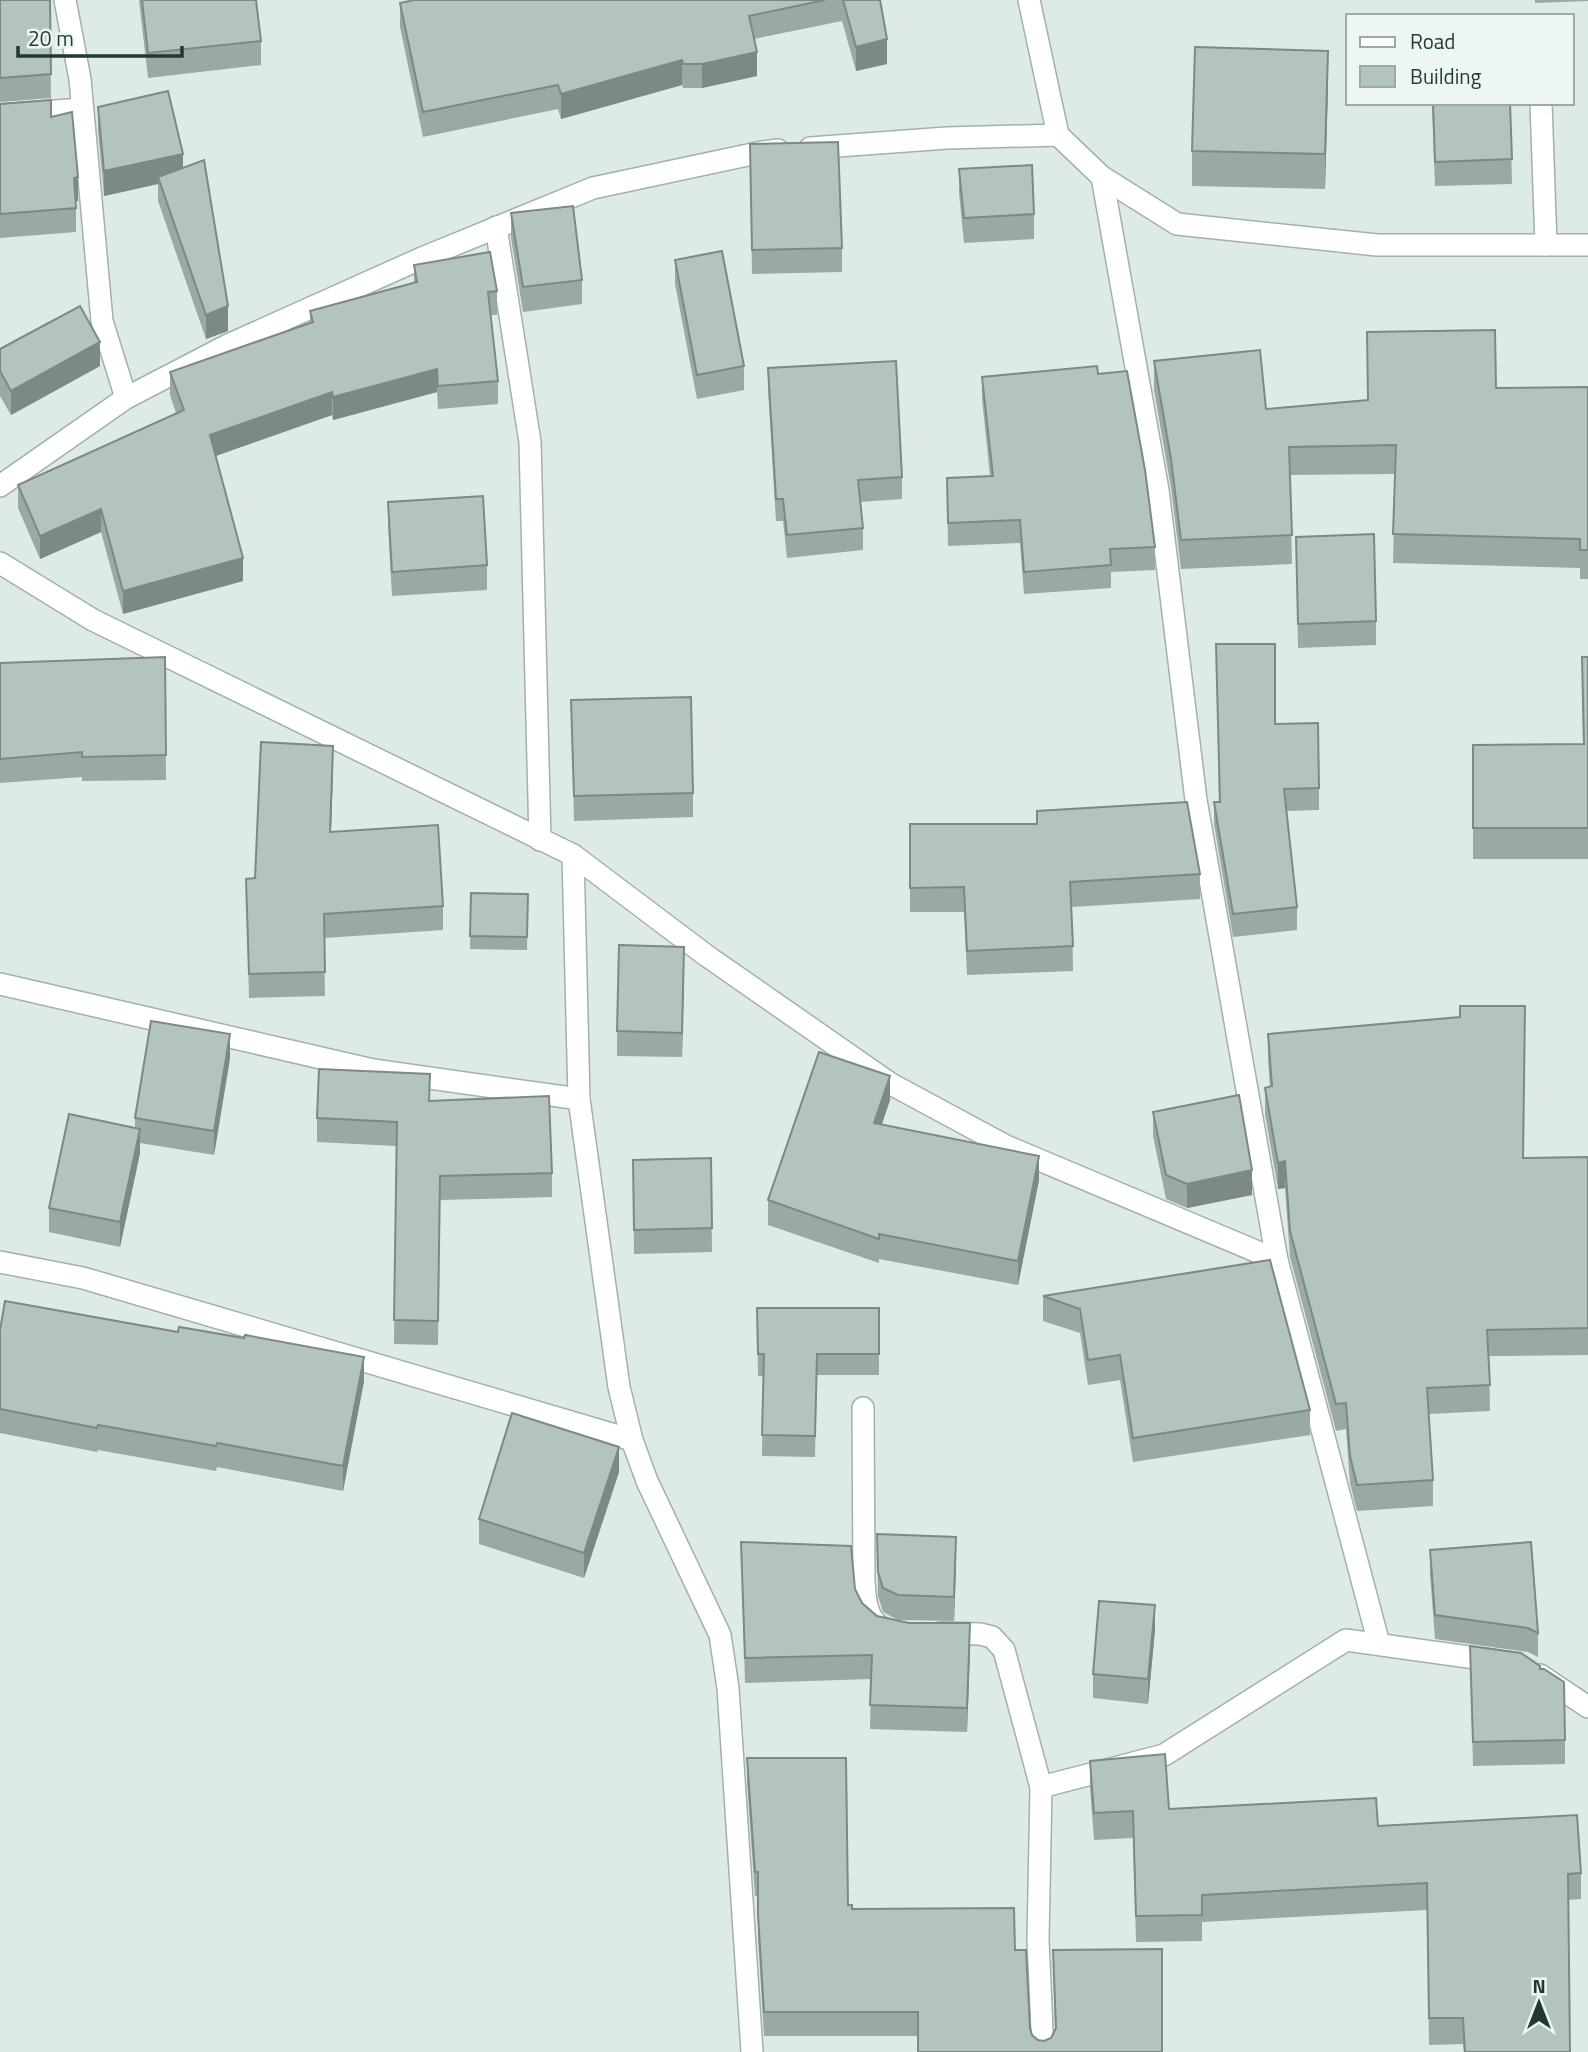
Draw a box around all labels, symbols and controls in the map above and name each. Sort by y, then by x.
scale bar [18,14,182,58]
legend [1346,14,1574,105]
text: 20 m [28,22,74,54]
text: Road [1410,25,1455,57]
text: Building [1410,60,1482,92]
north arrow [1504,1968,1574,2038]
text: N [1532,1971,1546,2000]

